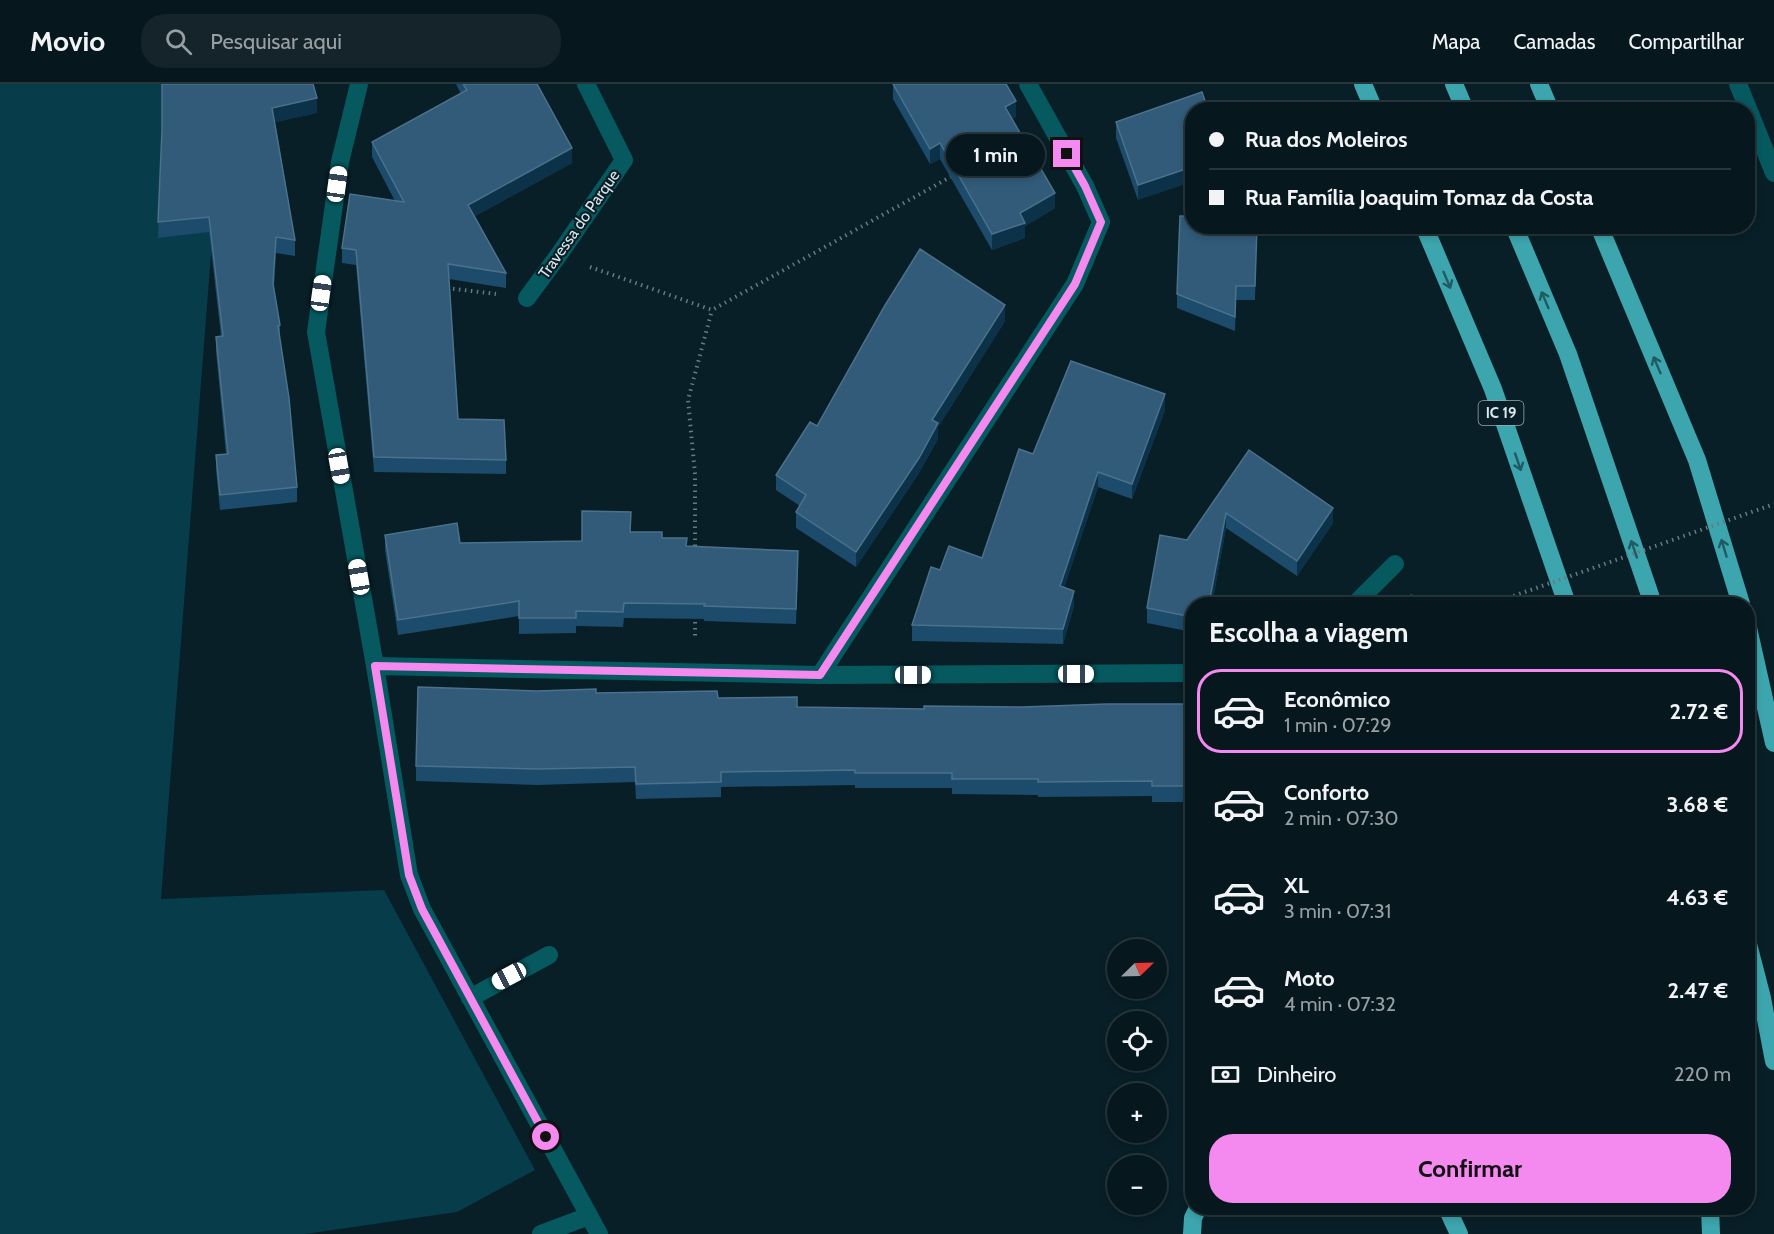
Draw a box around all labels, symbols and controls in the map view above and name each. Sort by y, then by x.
search box [141,14,561,68]
text: Movio [30,24,105,58]
icon: search [162,25,195,58]
text: Pesquisar aqui [210,28,342,55]
text: Mapa [1432,29,1480,54]
text: Camadas [1513,29,1595,54]
text: Compartilhar [1628,29,1744,54]
text: Rua dos Moleiros [1245,126,1408,153]
callout: 1 min [947,133,1046,175]
route end [1053,140,1080,167]
text: 1 min [973,143,1018,167]
car [326,165,348,203]
street label: Travessa do Parque [534,166,624,282]
text: Rua Família Joaquim Tomaz da Costa [1245,184,1594,211]
one-way arrow [1442,271,1453,289]
car [310,274,332,312]
one-way arrow [1539,291,1550,309]
one-way arrow [1651,357,1662,375]
road number: IC 19 [1478,401,1524,425]
car [327,447,351,485]
one-way arrow [1514,452,1525,471]
one-way arrow [1718,539,1729,558]
one-way arrow [1628,540,1639,559]
car [347,558,371,596]
text: Escolha a viagem [1209,616,1408,649]
car [1058,665,1094,683]
car [895,666,931,684]
icon: car [1212,684,1266,738]
text: Econômico [1284,686,1390,713]
text: 2.72 € [1670,698,1728,725]
text: 1 min · 07:29 [1284,713,1392,737]
icon: car [1212,777,1266,831]
text: Conforto [1284,779,1369,806]
text: 3.68 € [1667,791,1728,818]
text: 2 min · 07:30 [1284,806,1398,830]
icon: car [1212,870,1266,924]
text: XL [1284,872,1309,899]
text: 4.63 € [1666,884,1728,911]
text: 3 min · 07:31 [1284,899,1391,923]
north arrow [1107,939,1167,999]
map controls [1107,939,1167,1215]
car [489,960,529,992]
icon: car [1212,963,1266,1017]
text: Moto [1284,965,1335,992]
text: 2.47 € [1668,977,1728,1004]
text: 4 min · 07:32 [1284,992,1396,1016]
button: locate [1107,1011,1167,1071]
icon: cash [1209,1058,1242,1091]
text: Dinheiro [1257,1061,1336,1088]
text: 220 m [1674,1062,1731,1086]
button: + [1107,1083,1167,1143]
route start [532,1123,559,1150]
button: Confirmar [1209,1134,1731,1203]
button: − [1107,1155,1167,1215]

